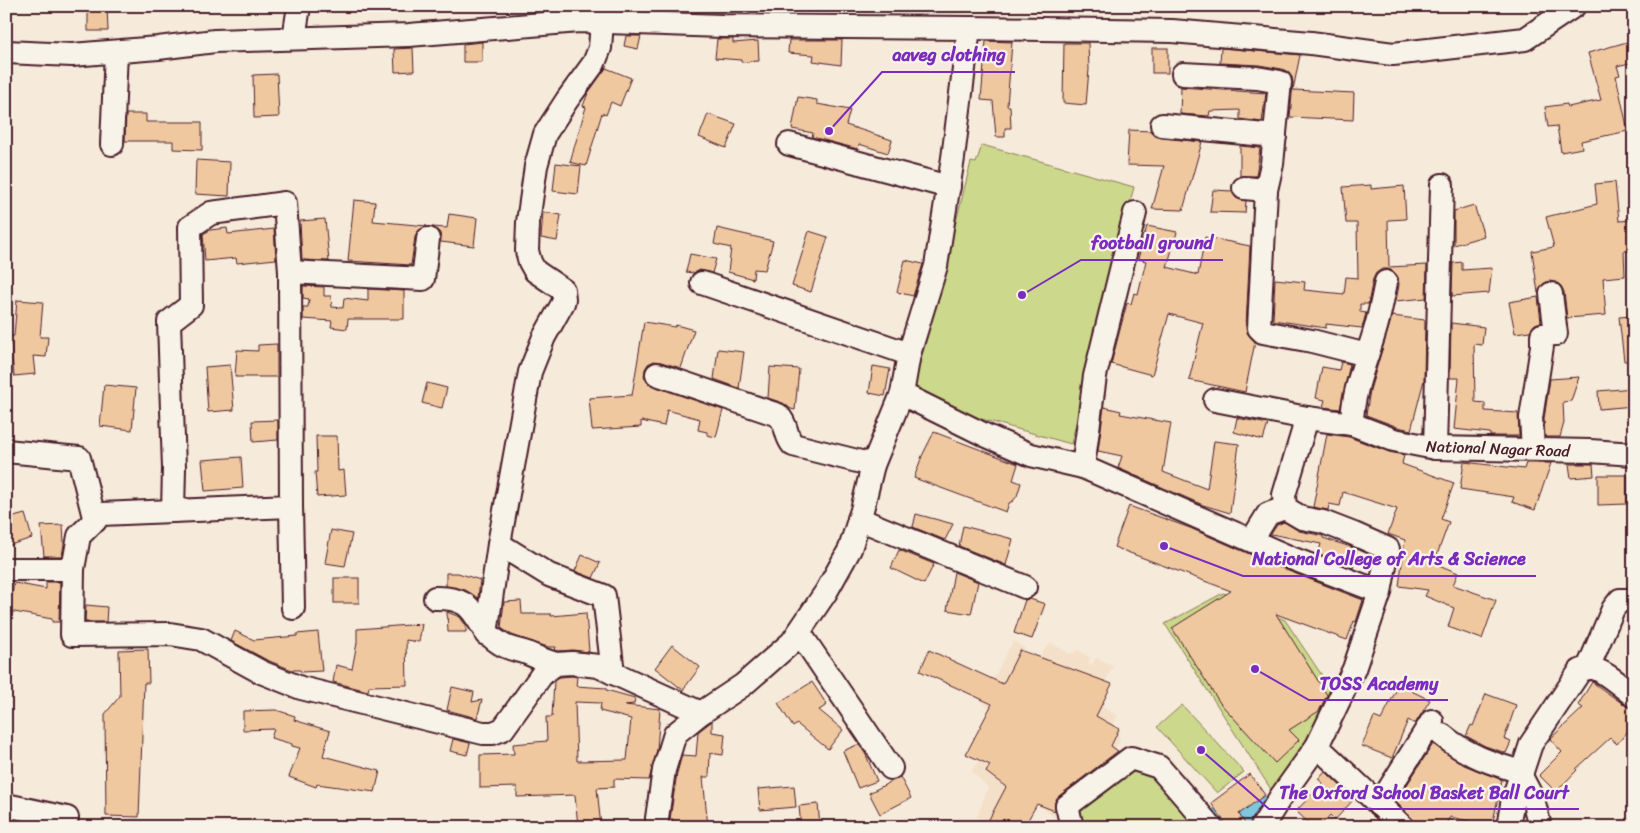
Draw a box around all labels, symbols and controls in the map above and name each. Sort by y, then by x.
callout: aaveg clothing [882,39,1015,72]
text: aaveg clothing [891,39,1006,71]
callout: football ground [1081,227,1223,260]
text: football ground [1091,227,1215,259]
street label: National Nagar Road [1425,431,1572,466]
callout: National College of Arts & Science [1243,543,1536,576]
text: National College of Arts & Science [1251,543,1526,575]
callout: TOSS Academy [1309,667,1448,700]
text: TOSS Academy [1320,668,1439,700]
callout: The Oxford School Basket Ball Court [1269,776,1579,809]
text: The Oxford School Basket Ball Court [1279,777,1570,809]

